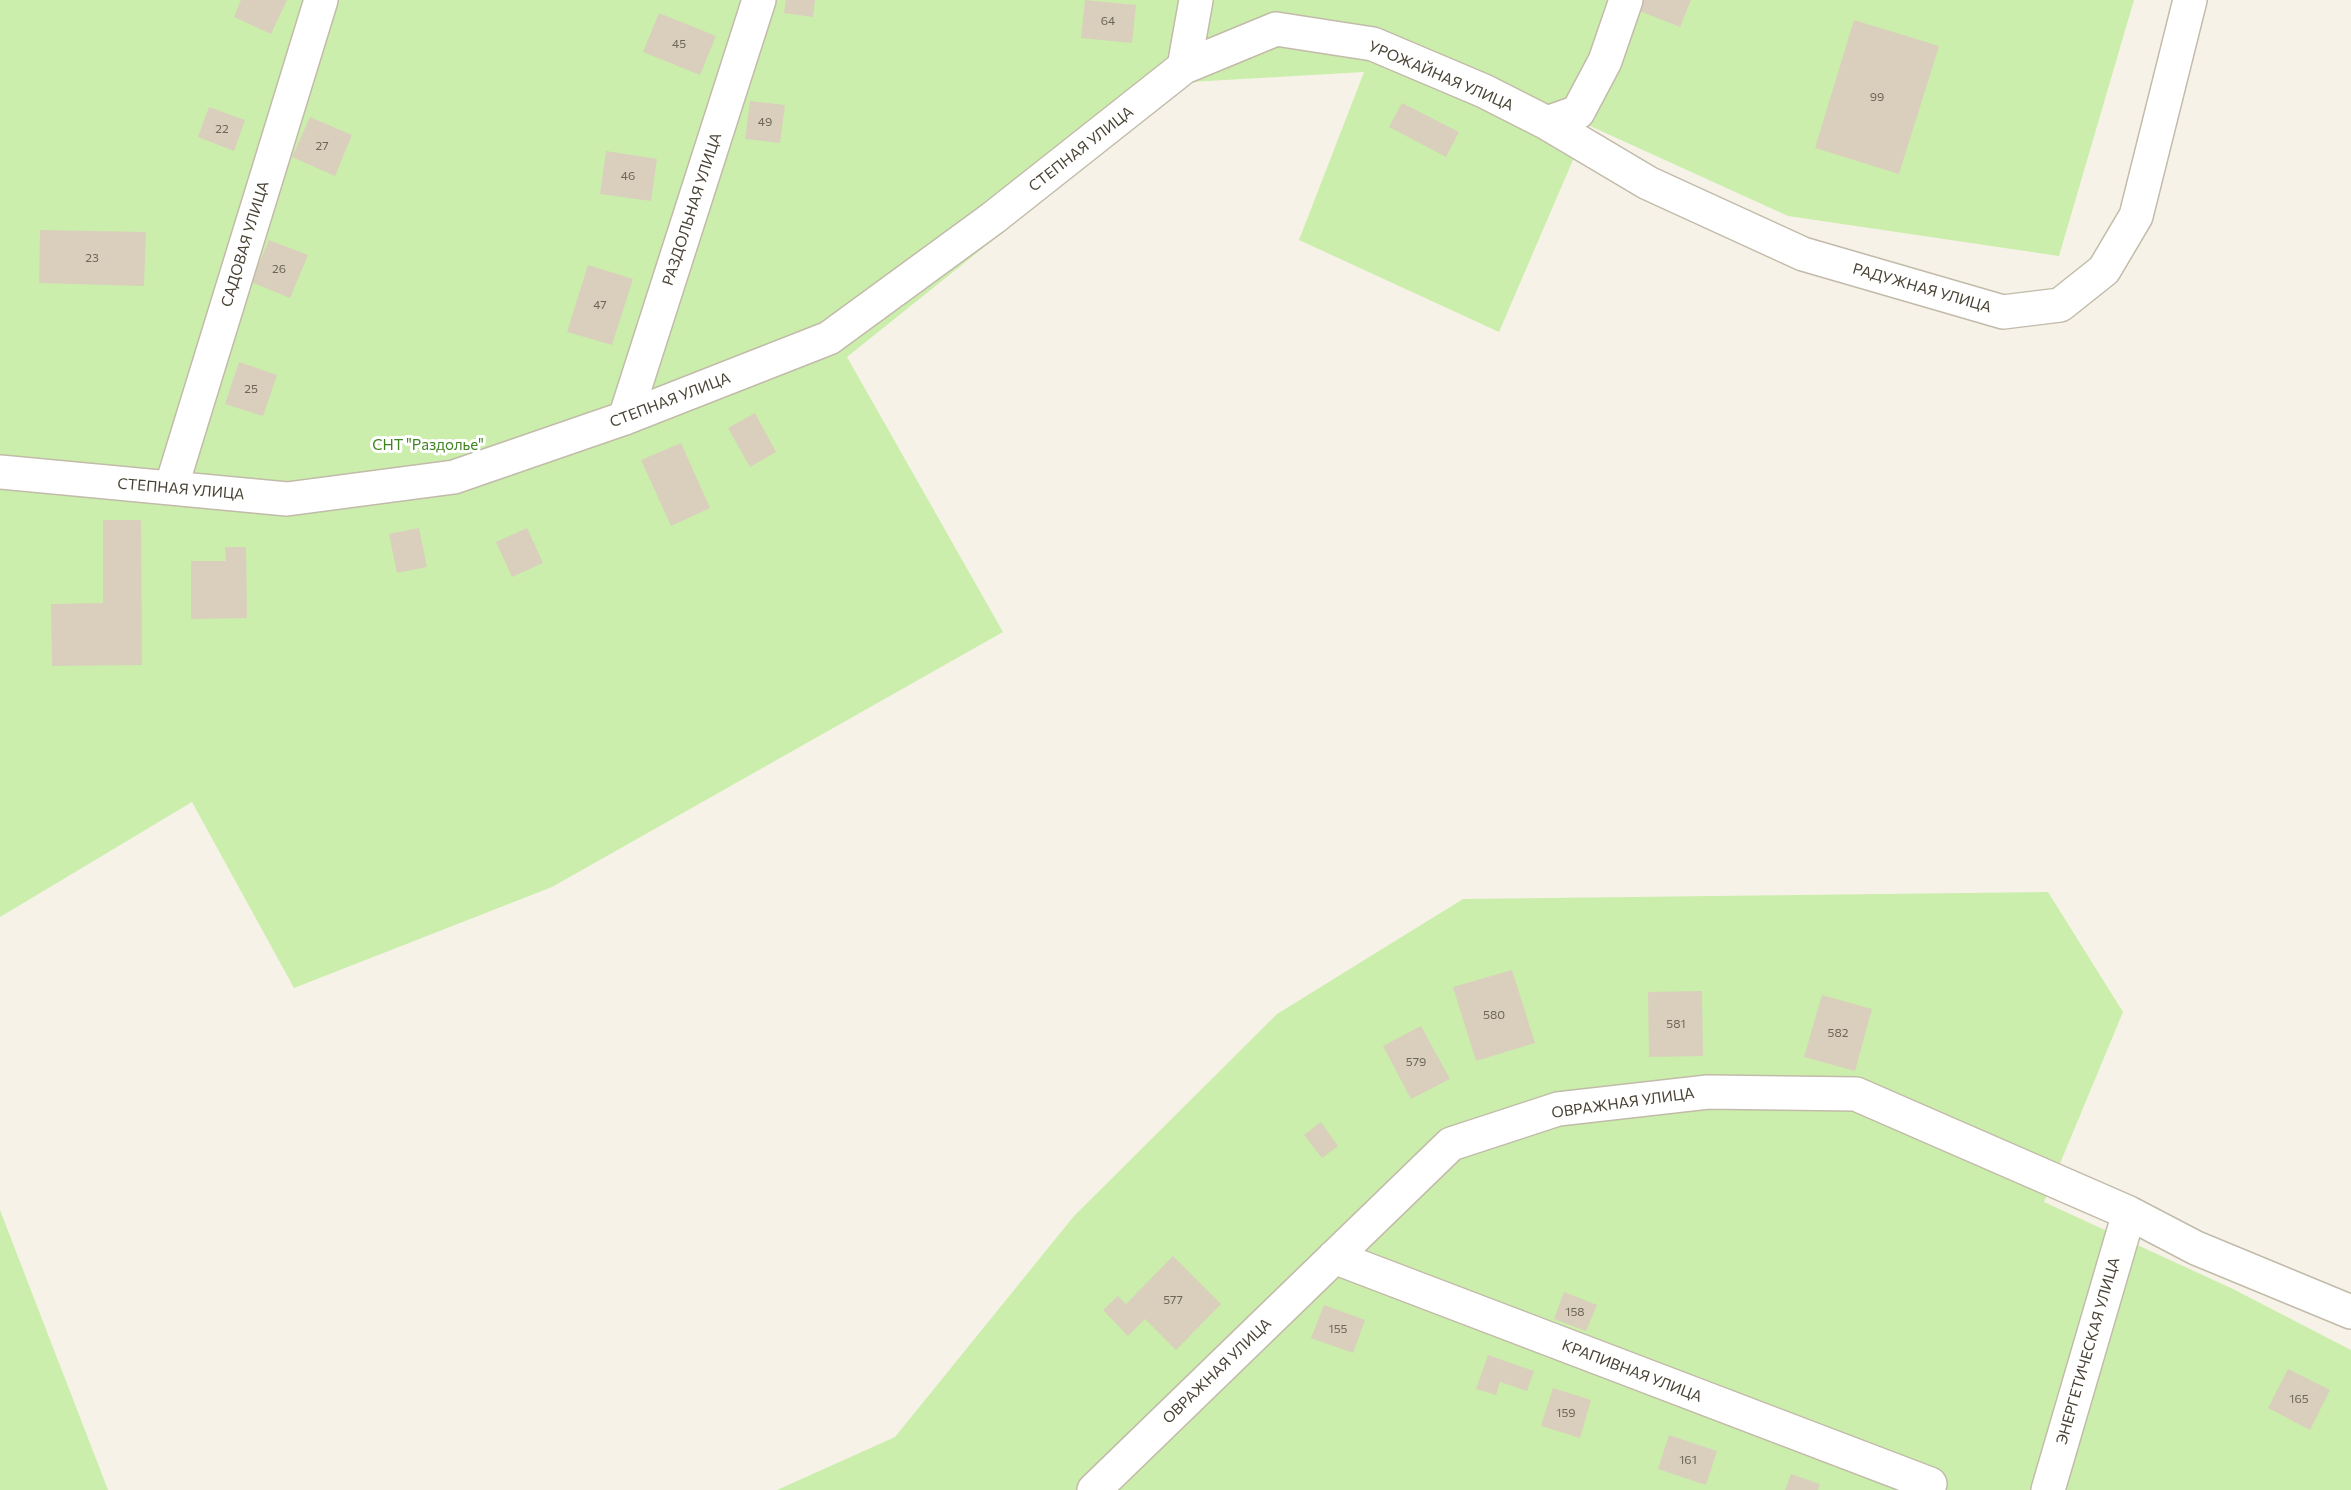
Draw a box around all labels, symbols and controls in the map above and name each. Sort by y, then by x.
house number: 64 [1101,14,1115,28]
house number: 45 [672,37,686,51]
street label: УРОЖАЙНАЯ УЛИЦА [1366,37,1516,115]
house number: 99 [1870,90,1884,104]
street label: СТЕПНАЯ УЛИЦА [1025,103,1137,195]
house number: 49 [758,115,772,129]
house number: 22 [215,122,229,136]
street label: РАЗДОЛЬНАЯ УЛИЦА [659,130,725,288]
house number: 27 [316,139,328,153]
house number: 46 [621,169,635,183]
street label: САДОВАЯ УЛИЦА [217,179,273,309]
house number: 23 [85,251,99,265]
street label: РАДУЖНАЯ УЛИЦА [1851,260,1993,316]
house number: 26 [272,262,286,276]
house number: 47 [593,298,607,312]
street label: СТЕПНАЯ УЛИЦА [607,369,733,431]
house number: 25 [244,382,258,396]
park label: СНТ "Раздолье" [372,436,484,454]
street label: СТЕПНАЯ УЛИЦА [117,474,245,504]
house number: 580 [1483,1008,1505,1022]
house number: 581 [1666,1017,1686,1031]
house number: 582 [1828,1026,1848,1040]
house number: 579 [1406,1055,1426,1069]
street label: ОВРАЖНАЯ УЛИЦА [1550,1084,1696,1122]
street label: ЭНЕРГЕТИЧЕСКАЯ УЛИЦА [2053,1255,2123,1447]
house number: 577 [1163,1293,1183,1307]
house number: 158 [1565,1305,1585,1319]
street label: ОВРАЖНАЯ УЛИЦА [1159,1314,1275,1428]
house number: 155 [1329,1322,1347,1336]
street label: КРАПИВНАЯ УЛИЦА [1559,1336,1705,1406]
house number: 165 [2289,1392,2309,1406]
house number: 159 [1556,1406,1576,1420]
house number: 161 [1679,1453,1697,1467]

